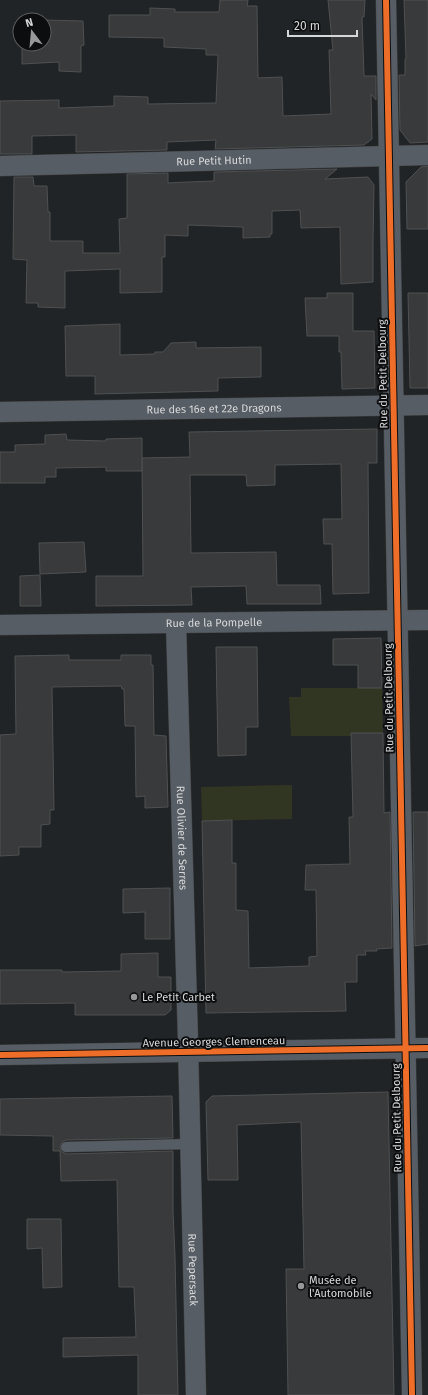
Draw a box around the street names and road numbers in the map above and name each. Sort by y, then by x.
street label: Rue Petit Hutin [176,153,252,168]
street label: Rue du Petit Delbourg [376,319,390,429]
street label: Rue des 16e et 22e Dragons [146,401,282,416]
street label: Rue de la Pompelle [166,615,262,630]
street label: Rue du Petit Delbourg [382,643,396,753]
street label: Rue Olivier de Serres [174,786,190,890]
street label: Avenue Georges Clemenceau [142,1034,286,1050]
street label: Rue du Petit Delbourg [390,1063,404,1173]
street label: Rue Pepersack [186,1233,200,1307]

